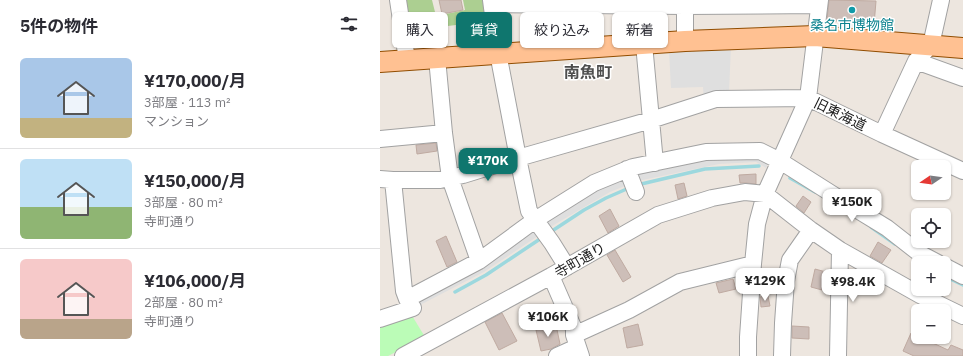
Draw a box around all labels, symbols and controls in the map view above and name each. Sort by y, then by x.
marker: 桑名市博物館 [847,5,857,15]
chip: 購入 [392,12,448,48]
chip: 賃貸 [456,12,512,48]
chip: 絞り込み [520,12,604,48]
chip: 新着 [612,12,668,48]
icon: filters [338,13,360,35]
text: 5件の物件 [20,15,98,37]
place label: 桑名市博物館 [810,16,894,34]
district label: 南魚町 [564,62,612,82]
text: ¥170,000/月 [144,70,246,92]
icon: home [52,74,100,122]
text: 3部屋 · 113 m² [144,94,231,111]
street label: 旧東海道 [811,94,869,134]
text: マンション [144,113,209,130]
pin: ¥170K [460,148,516,182]
text: ¥170K [468,152,508,169]
north arrow [911,160,951,200]
map controls [911,160,951,344]
text: ¥150,000/月 [144,170,246,192]
icon: home [52,175,100,223]
pin: ¥150K [824,189,880,223]
text: ¥150K [832,193,872,210]
text: 3部屋 · 80 m² [144,194,223,211]
button: locate [911,208,951,248]
text: 寺町通り [144,213,196,230]
street label: 寺町通り [551,238,609,282]
button: + [911,256,951,296]
pin: ¥129K [737,268,793,302]
pin: ¥98.4K [820,269,886,303]
text: ¥106,000/月 [144,270,246,292]
text: ¥129K [745,272,785,289]
text: ¥98.4K [831,273,875,290]
icon: home [52,275,100,323]
text: 2部屋 · 80 m² [144,294,223,311]
pin: ¥106K [520,304,576,338]
button: − [911,304,951,344]
text: ¥106K [528,308,568,325]
text: 寺町通り [144,313,196,330]

